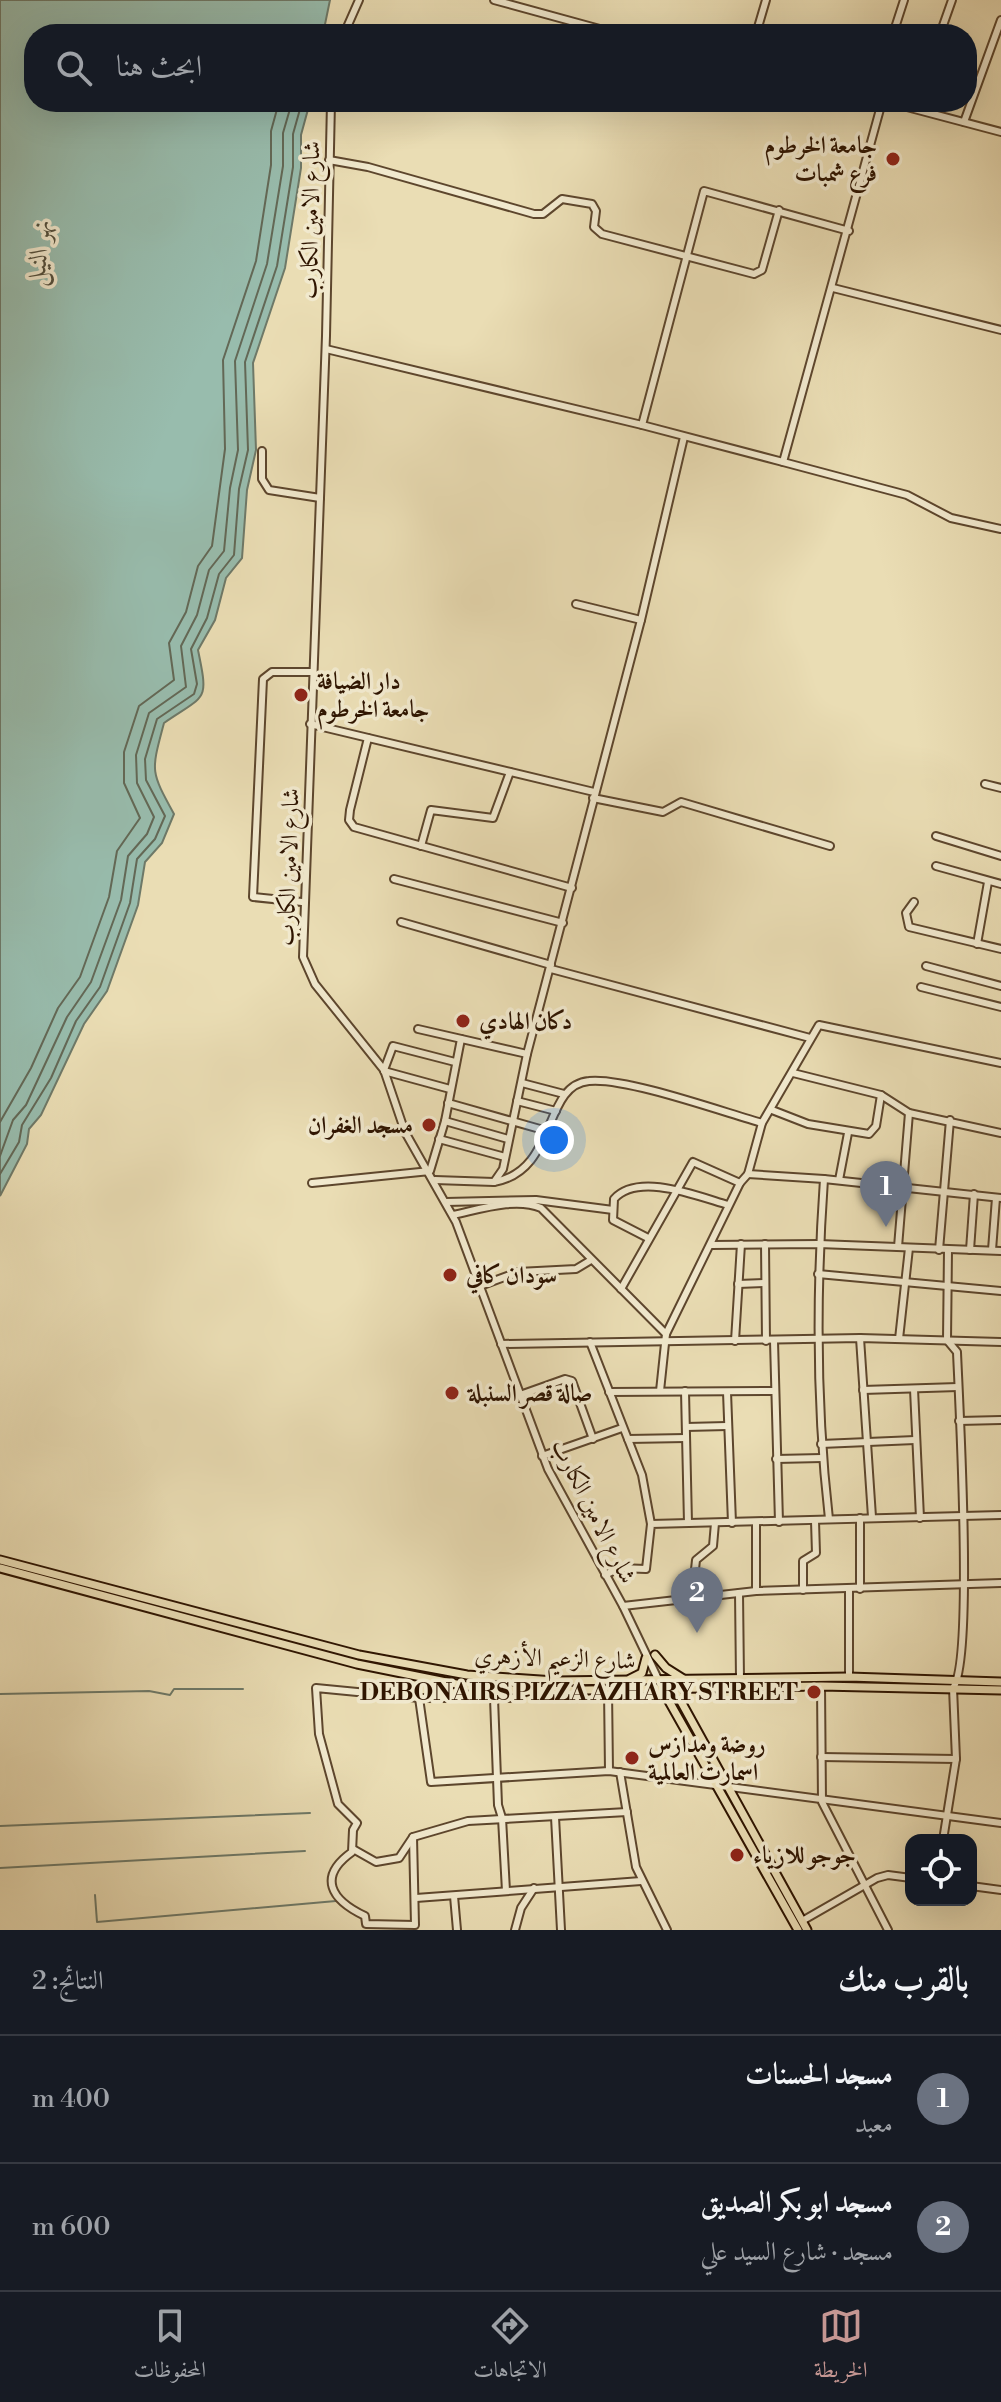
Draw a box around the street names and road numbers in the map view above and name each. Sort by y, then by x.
street label: شارع الامين الكارب [295,141,331,299]
street label: شارع الامين الكارب [271,787,311,947]
street label: شارع الامين الكارب [540,1434,642,1591]
street label: شارع الزعيم الأزهري [473,1639,636,1685]

